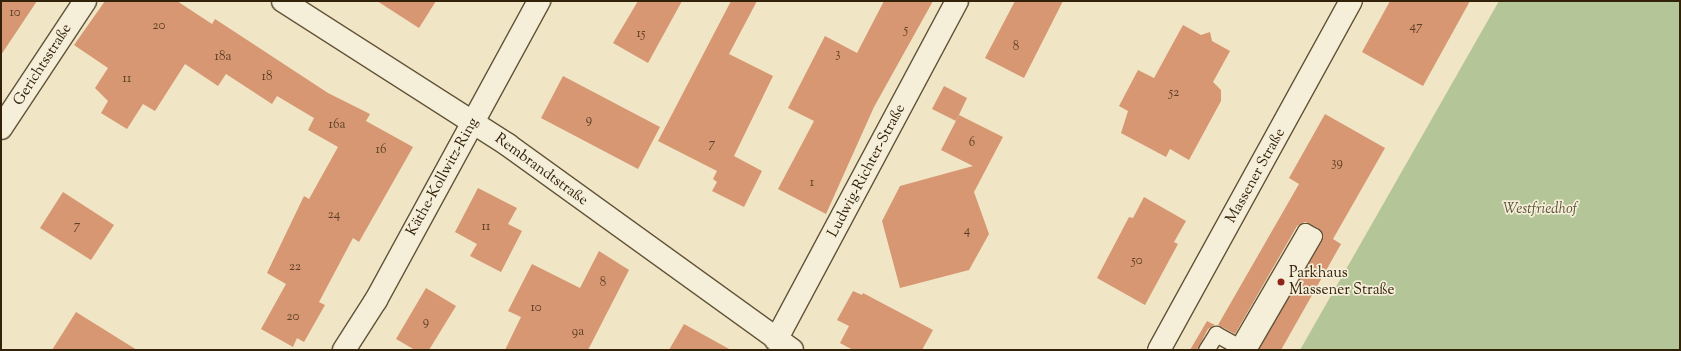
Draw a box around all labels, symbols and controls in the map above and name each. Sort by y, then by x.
house number: 10 [9,5,21,21]
house number: 20 [153,18,165,34]
house number: 47 [1409,19,1423,35]
street label: Gerichtsstraße [10,21,76,109]
house number: 5 [904,22,908,38]
house number: 15 [637,26,645,42]
house number: 8 [1013,39,1019,55]
house number: 3 [835,46,841,62]
house number: 18a [215,49,231,65]
house number: 18 [262,69,272,85]
house number: 11 [123,71,131,87]
house number: 52 [1169,85,1179,101]
street label: Ludwig-Richter-Straße [824,101,910,241]
house number: 9 [586,112,592,128]
street label: Käthe-Kollwitz-Ring [403,115,483,239]
house number: 16a [329,117,345,133]
street label: Massener Straße [1223,125,1289,227]
street label: Rembrandtstraße [491,130,591,210]
house number: 6 [969,135,975,151]
house number: 7 [709,136,715,152]
house number: 16 [376,142,386,158]
house number: 39 [1331,155,1343,171]
house number: 1 [810,175,814,191]
park label: Westfriedhof [1503,201,1577,219]
house number: 24 [328,207,340,223]
house number: 7 [74,218,80,234]
house number: 11 [482,219,490,235]
house number: 4 [964,223,970,239]
house number: 50 [1131,253,1143,269]
house number: 22 [289,259,301,275]
place label: Parkhaus Massener Straße [1289,264,1395,299]
house number: 8 [600,275,606,291]
marker: Parkhaus Massener Straße [1276,277,1286,287]
house number: 10 [530,300,542,316]
house number: 20 [287,309,299,325]
house number: 9 [423,314,429,330]
house number: 9a [572,324,584,340]

